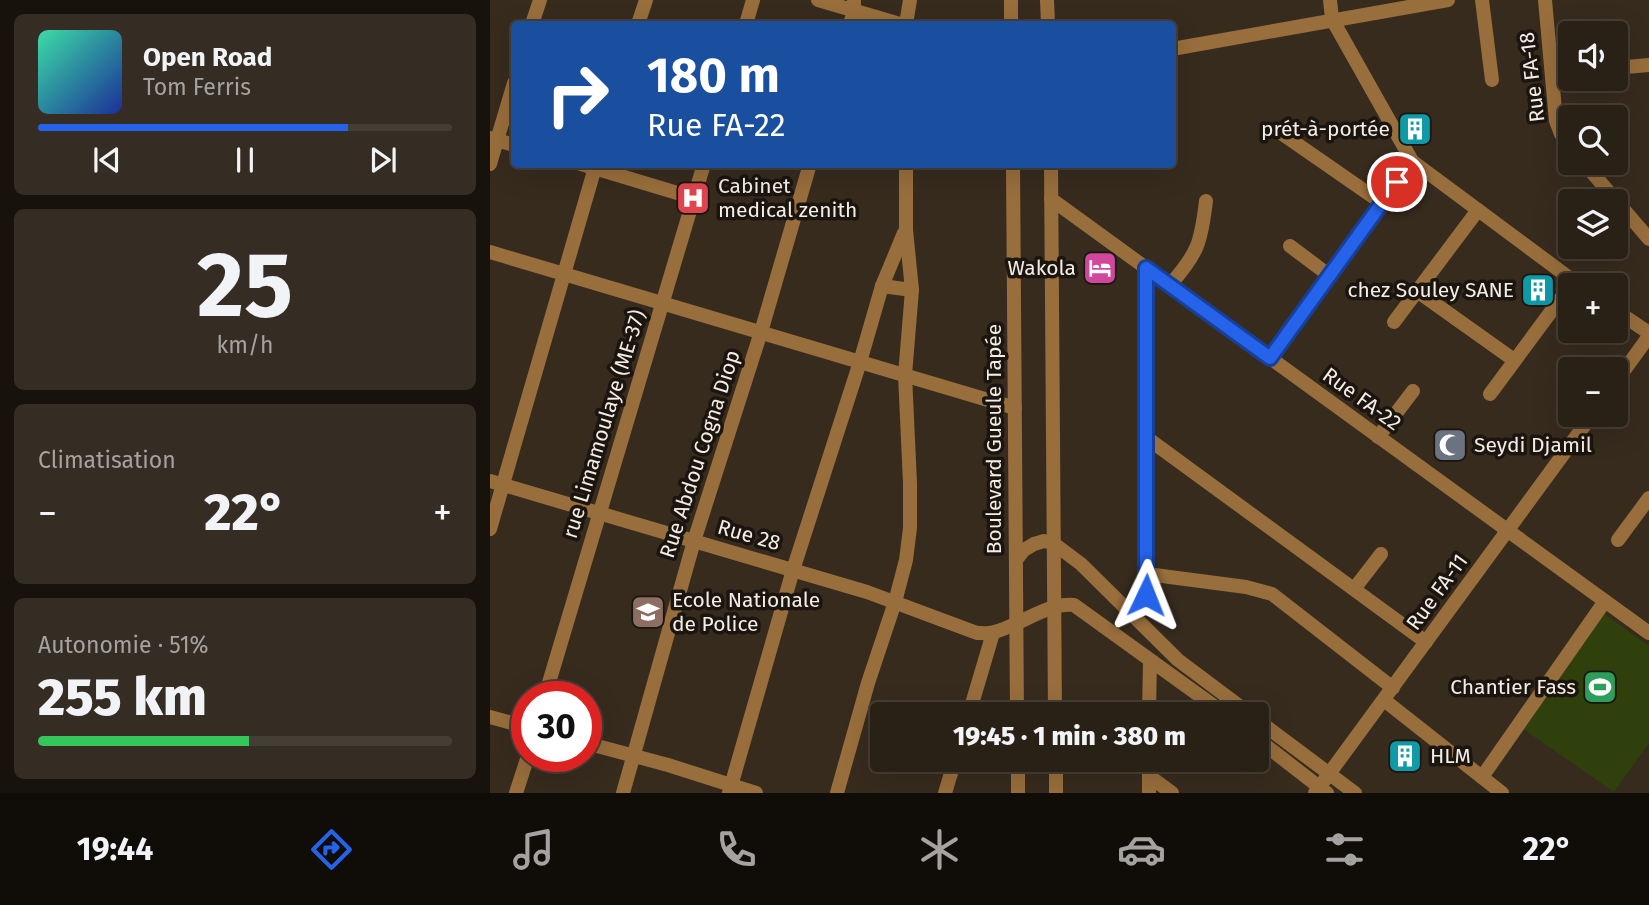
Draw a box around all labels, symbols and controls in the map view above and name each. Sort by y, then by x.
map controls [1558,21,1628,427]
button: sound [1558,21,1628,91]
street label: Rue FA-18 [1514,30,1550,124]
text: Open Road [143,42,272,73]
text: 180 m [647,46,780,105]
icon: right [532,49,623,140]
text: Tom Ferris [143,73,251,101]
button: search [1558,105,1628,175]
text: Rue FA-22 [647,106,786,144]
building icon: prét-à-portée [1396,110,1434,148]
place label: prét-à-portée [1261,116,1390,142]
icon: previous [88,141,126,179]
icon: pause [226,141,264,179]
icon: next [364,141,402,179]
pin [1367,152,1427,212]
icon: arrive [1378,163,1416,201]
place label: Cabinet medical zenith [718,173,857,223]
hospital icon: Cabinet medical zenith [674,179,712,217]
button: layers [1558,189,1628,259]
text: 25 [197,231,293,340]
hotel icon: Wakola [1081,249,1119,287]
place label: Wakola [1008,255,1076,281]
building icon: chez Souley SANE [1519,271,1557,309]
button: + [1558,273,1628,343]
place label: chez Souley SANE [1347,277,1514,303]
street label: rue Limamoulaye (ME-37) [557,307,651,541]
street label: Boulevard Gueule Tapée [981,324,1007,554]
text: km/h [217,331,273,359]
street label: Rue Abdou Cogna Diop [654,347,746,561]
button: − [1558,357,1628,427]
street label: Rue FA-22 [1318,362,1406,436]
mosque icon: Seydi Djamil [1431,426,1469,464]
place label: Seydi Djamil [1474,432,1592,458]
text: Climatisation [38,446,176,474]
text: 22° [204,481,286,544]
text: − [38,490,57,536]
text: + [433,490,452,536]
street label: Rue 28 [715,514,783,556]
street label: Rue FA-11 [1401,549,1473,635]
position arrow [1109,558,1183,632]
place label: Ecole Nationale de Police [672,587,820,637]
school or university icon: Ecole Nationale de Police [629,593,667,631]
text: Autonomie · 51% [38,631,209,659]
text: 255 km [38,666,207,729]
sports icon: Chantier Fass [1581,668,1619,706]
place label: Chantier Fass [1450,674,1576,700]
speed limit sign: 30 [511,681,602,772]
text: 19:45 · 1 min · 380 m [953,721,1186,752]
building icon: HLM [1386,737,1424,775]
place label: HLM [1430,743,1471,769]
icon: directions [307,825,356,874]
icon: music [509,825,558,874]
icon: phone [712,825,761,874]
icon: climate [915,825,964,874]
icon: car [1117,825,1166,874]
icon: filters [1320,825,1369,874]
text: 19:44 [77,830,153,868]
text: 22° [1522,830,1572,868]

